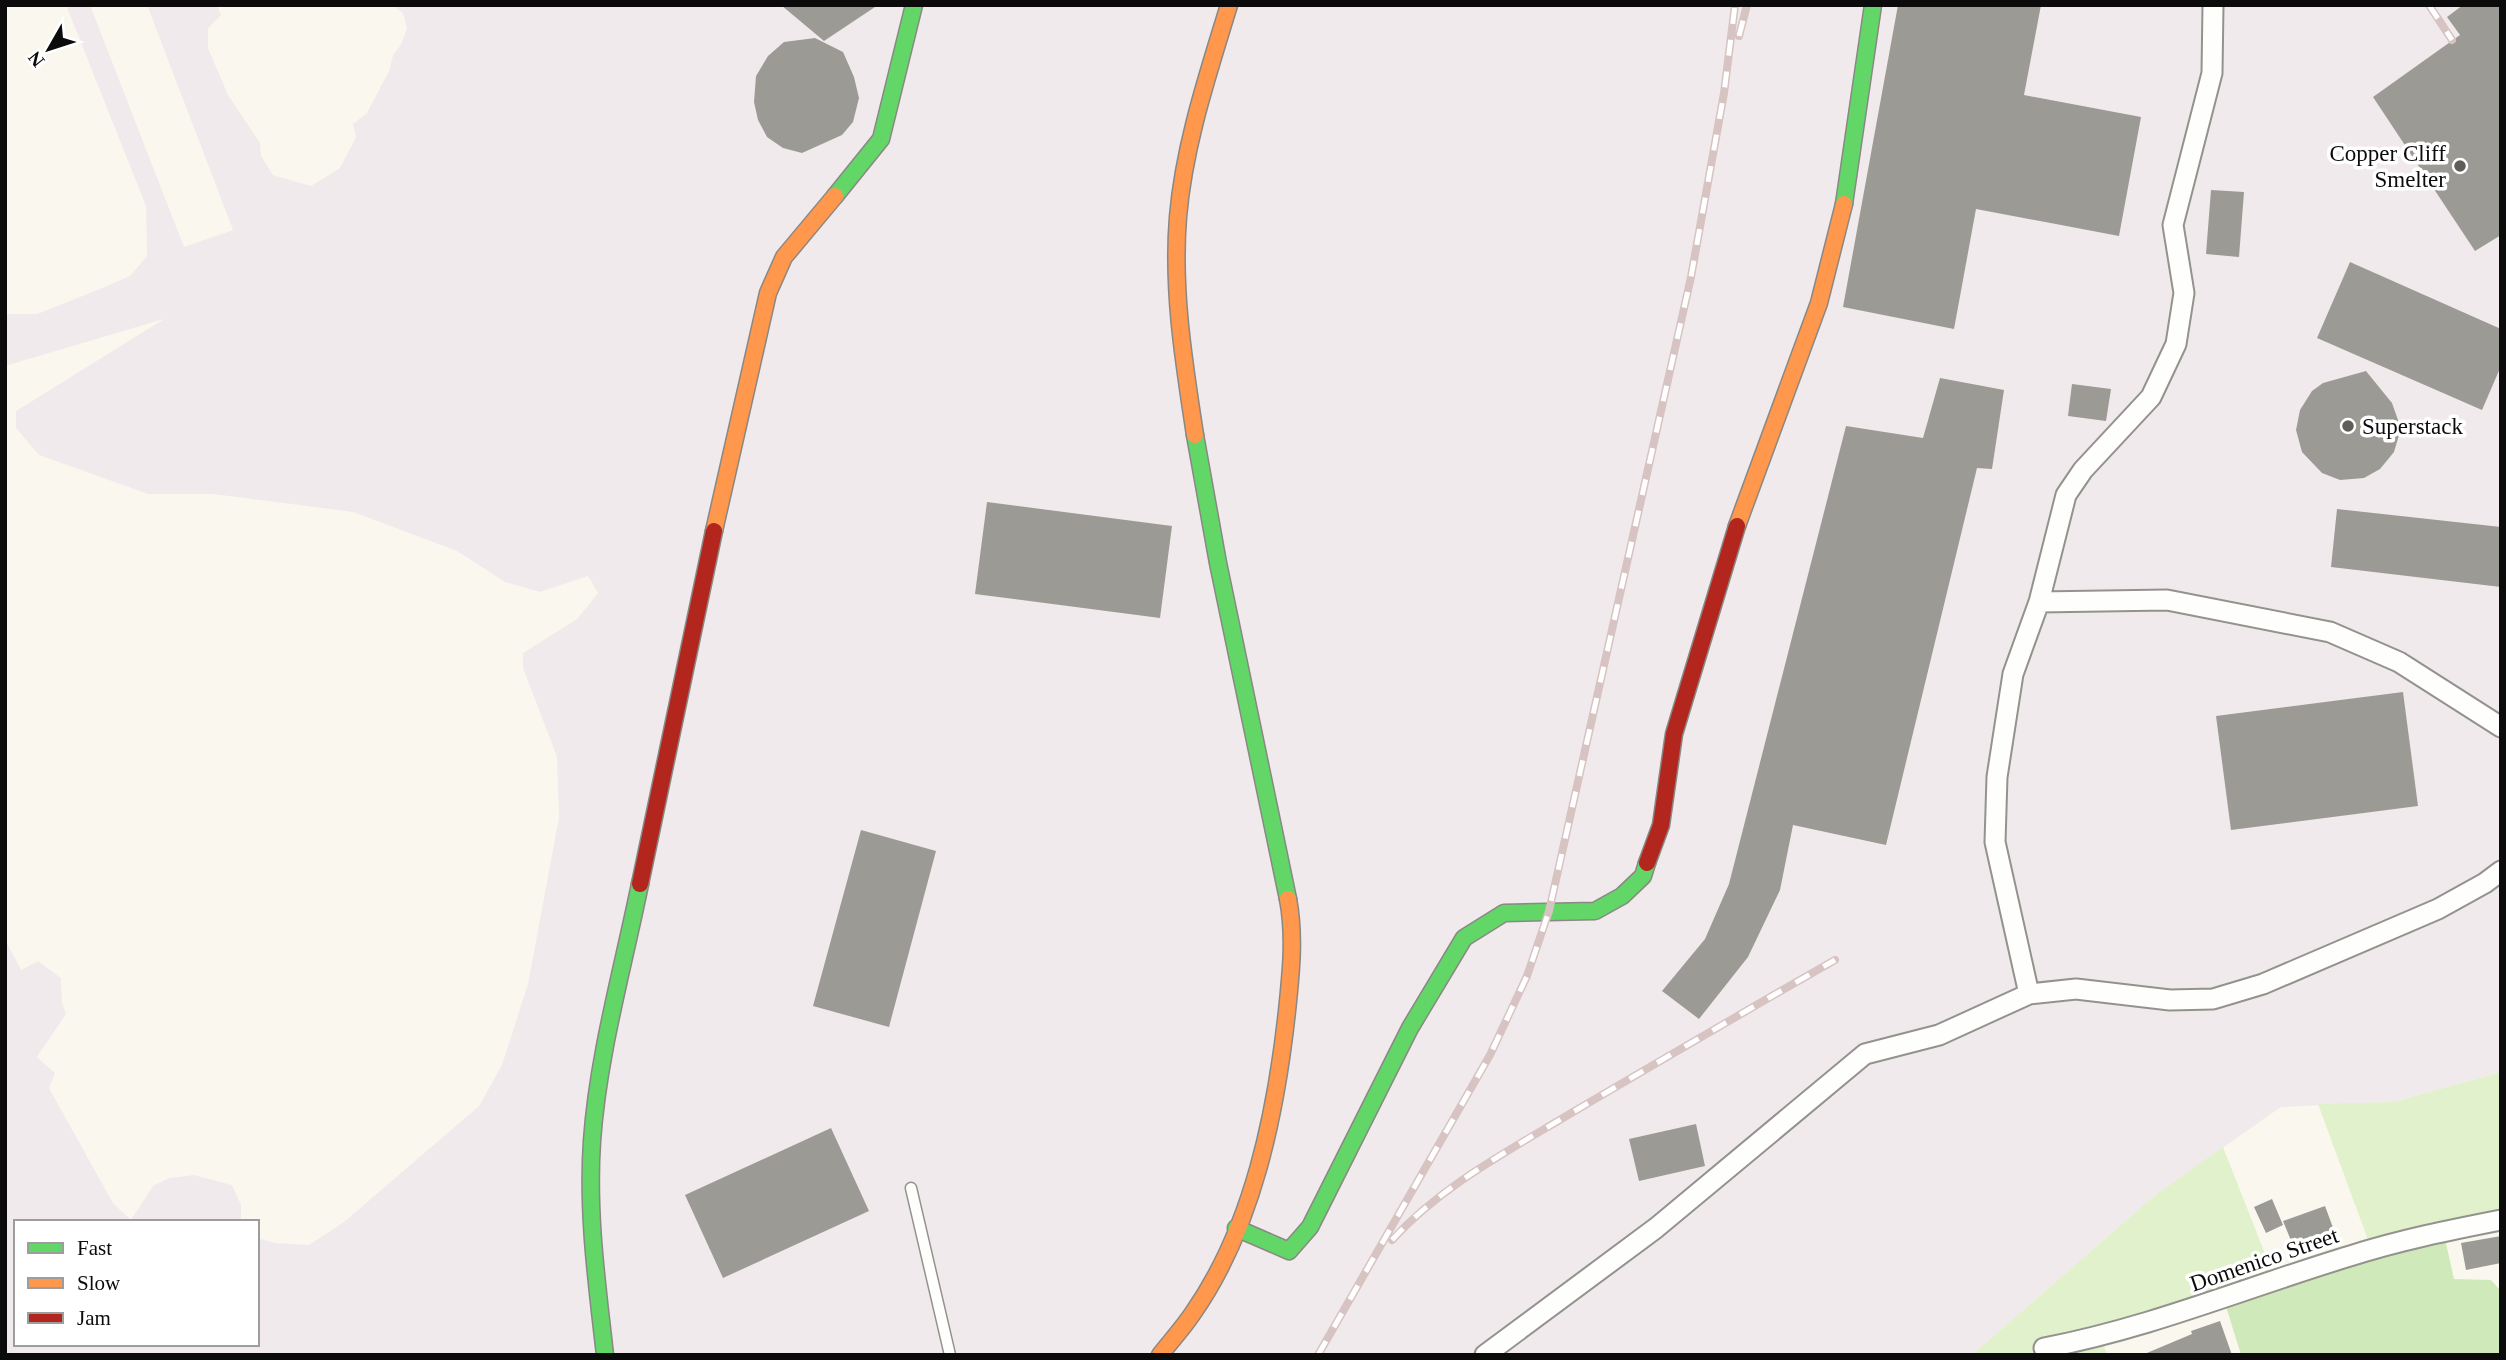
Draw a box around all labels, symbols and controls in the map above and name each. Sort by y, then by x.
north arrow [14,14,84,84]
text: N [24,47,49,71]
place label: Copper Cliff Smelter [2330,141,2446,192]
marker: Copper Cliff Smelter [2452,158,2468,174]
place label: Superstack [2362,414,2463,439]
marker: Superstack [2340,418,2356,434]
legend [14,1220,259,1346]
street label: Domenico Street [2187,1222,2342,1297]
text: Fast [77,1236,112,1260]
text: Slow [77,1271,121,1295]
text: Jam [77,1306,111,1330]

